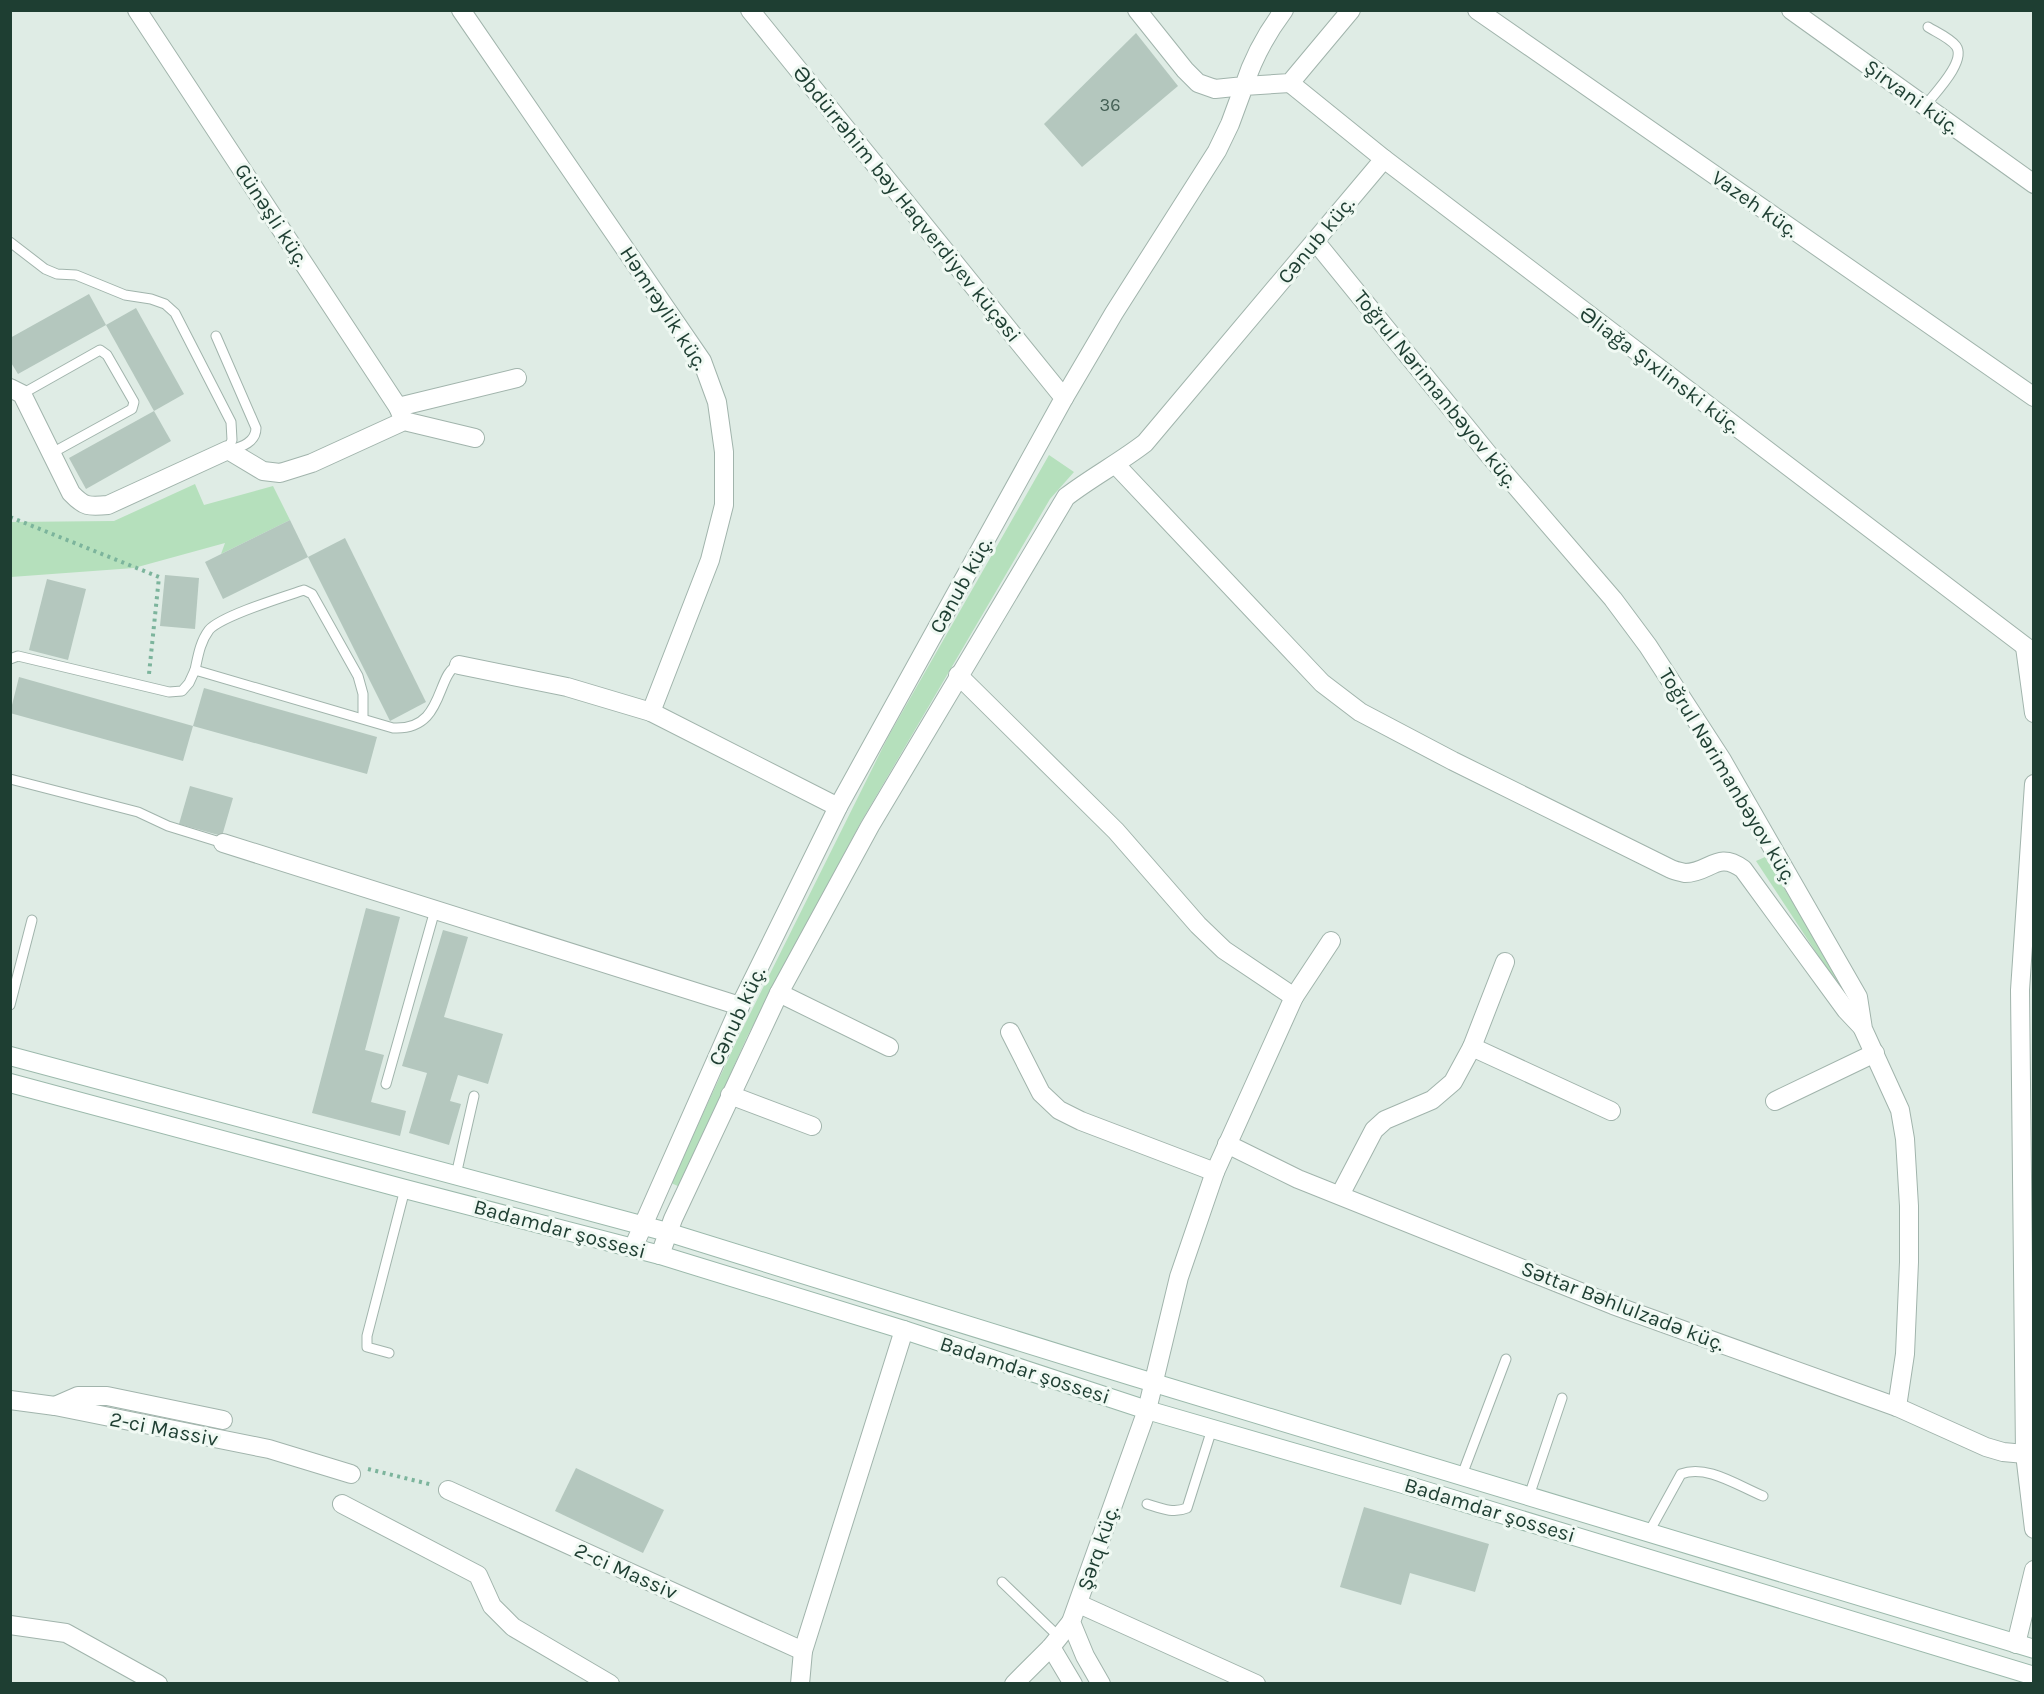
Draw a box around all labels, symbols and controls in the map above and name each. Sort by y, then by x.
street label: Şirvani küç. [1860,54,1964,140]
street label: Əbdürrəhim bəy Haqverdiyev küçəsi [788,61,1026,347]
house number: 36 [1100,94,1120,116]
street label: Günəşli küç. [230,159,314,271]
street label: Vazeh küç. [1707,165,1803,243]
street label: Cənub küç. [1273,191,1360,289]
street label: Həmrəylik küç. [615,242,713,374]
street label: Toğrul Nərimanbəyov küç. [1349,285,1523,493]
street label: Əliağa Şıxlinski küç. [1575,302,1746,439]
street label: Cənub küç. [925,532,997,637]
street label: Toğrul Nərimanbəyov küç. [1654,664,1802,888]
street label: Cənub küç. [704,962,770,1069]
street label: Badamdar şossesi [471,1194,649,1264]
street label: Səttar Bəhlulzadə küç. [1518,1256,1728,1356]
street label: Badamdar şossesi [937,1331,1113,1409]
street label: 2-ci Massiv [108,1407,221,1451]
street label: Badamdar şossesi [1402,1473,1578,1547]
street label: Şərq küç. [1072,1502,1124,1594]
street label: 2-ci Massiv [571,1538,681,1604]

